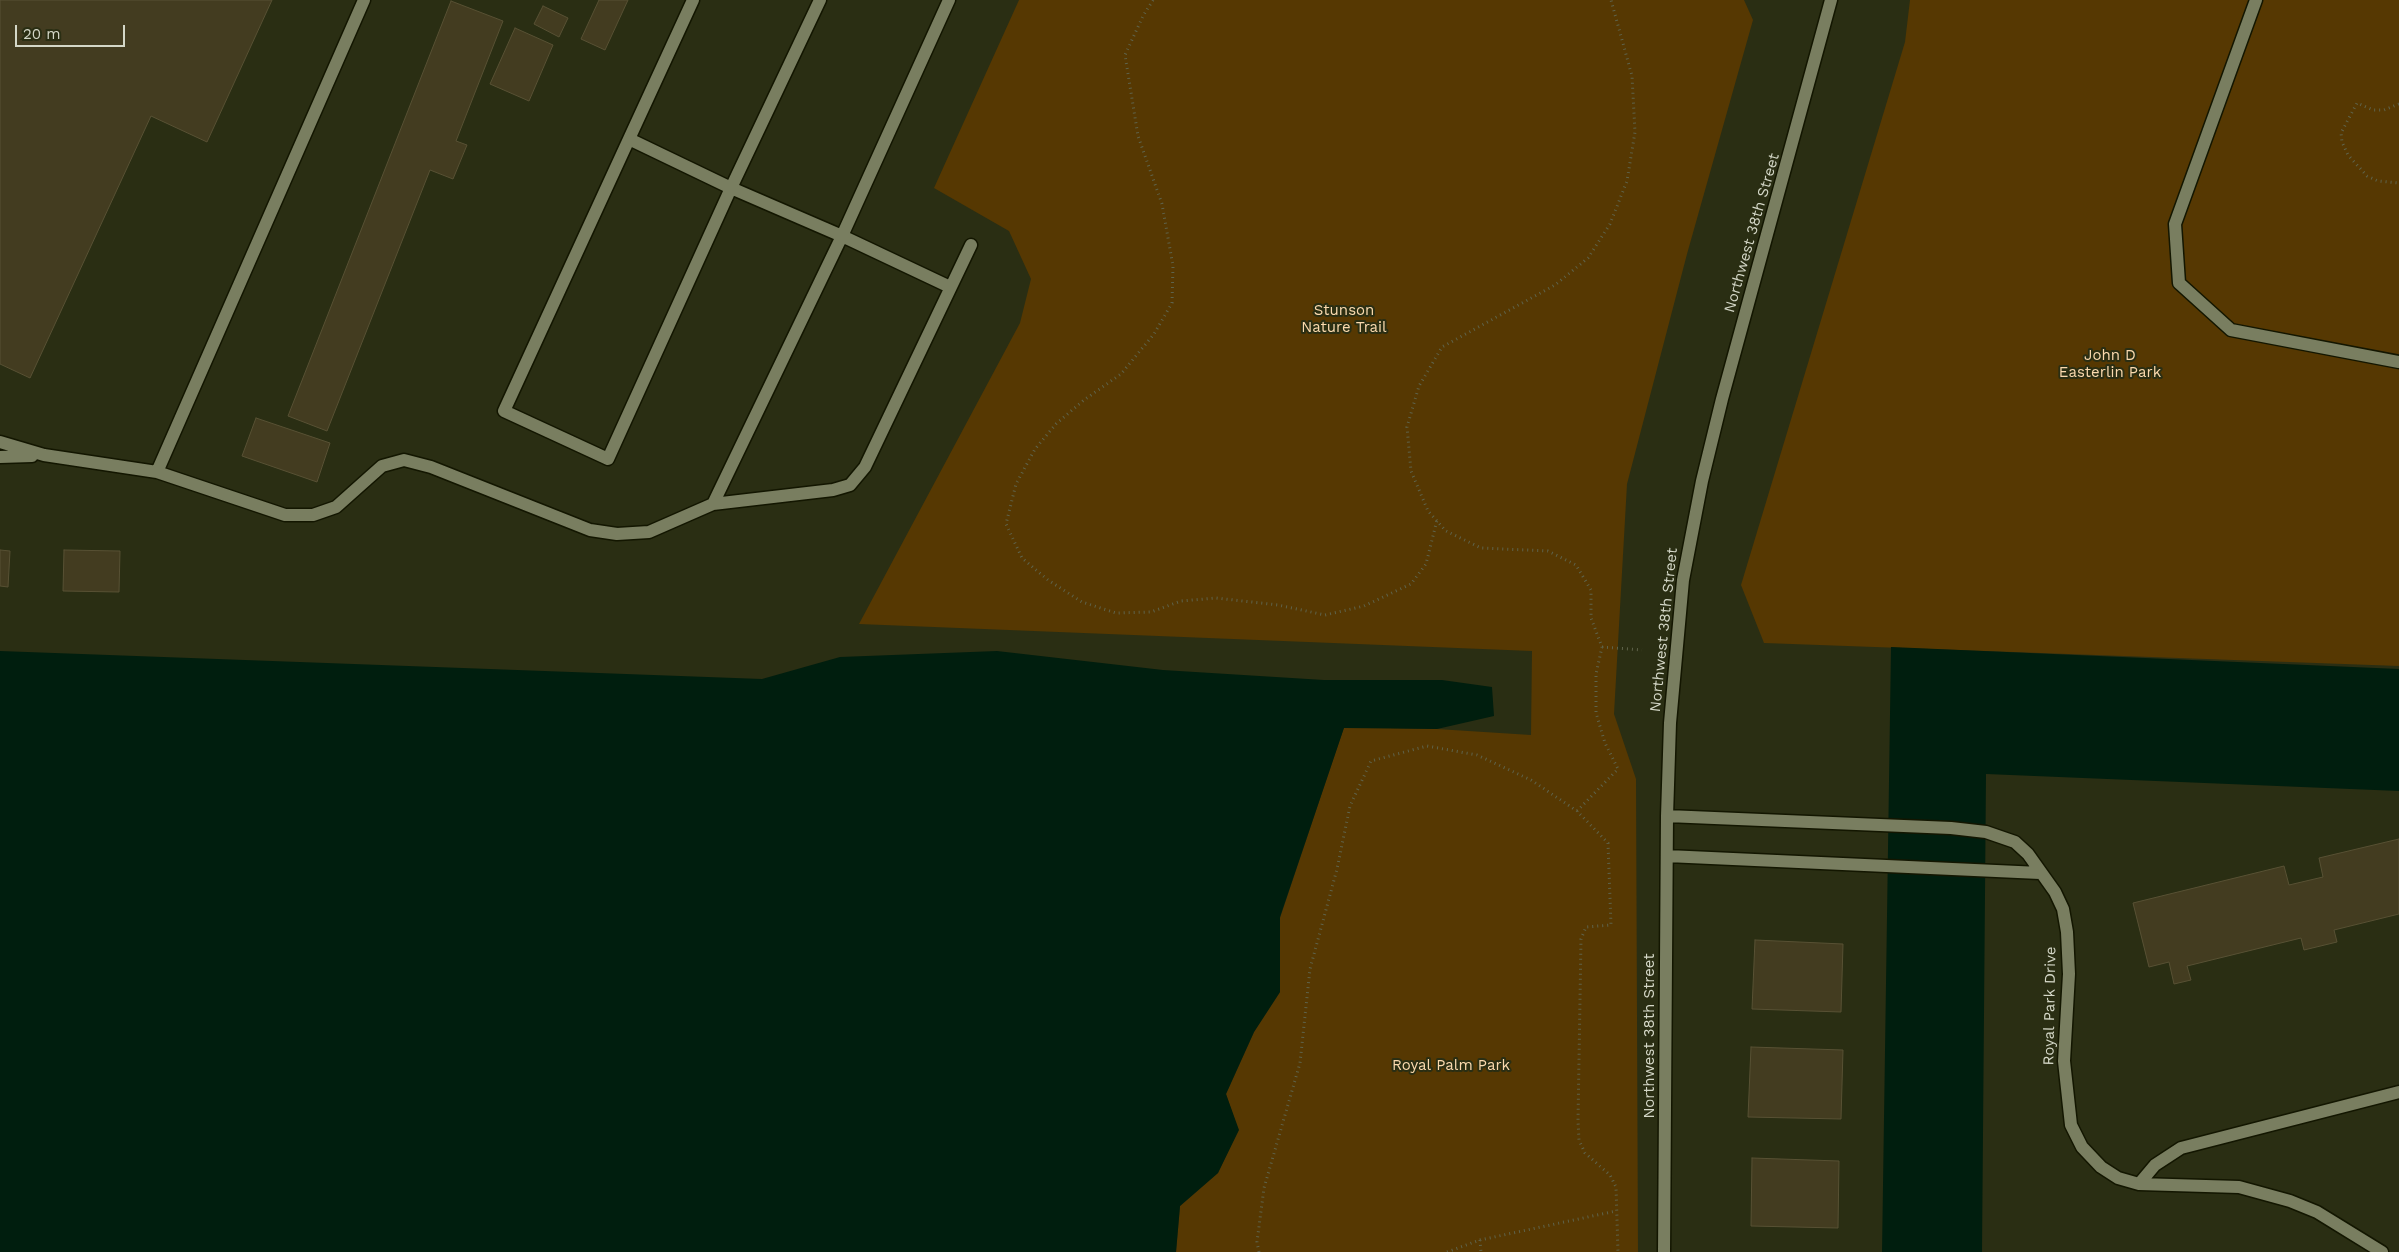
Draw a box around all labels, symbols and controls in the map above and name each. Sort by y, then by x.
scale bar [18,15,128,47]
text: 20 m [23,25,61,43]
street label: Northwest 38th Street [1721,151,1783,315]
park label: Stunson Nature Trail [1301,302,1387,337]
park label: John D Easterlin Park [2059,347,2161,382]
street label: Northwest 38th Street [1646,547,1682,713]
street label: Royal Park Drive [2040,946,2060,1066]
street label: Northwest 38th Street [1641,953,1659,1119]
park label: Royal Palm Park [1392,1057,1510,1075]

